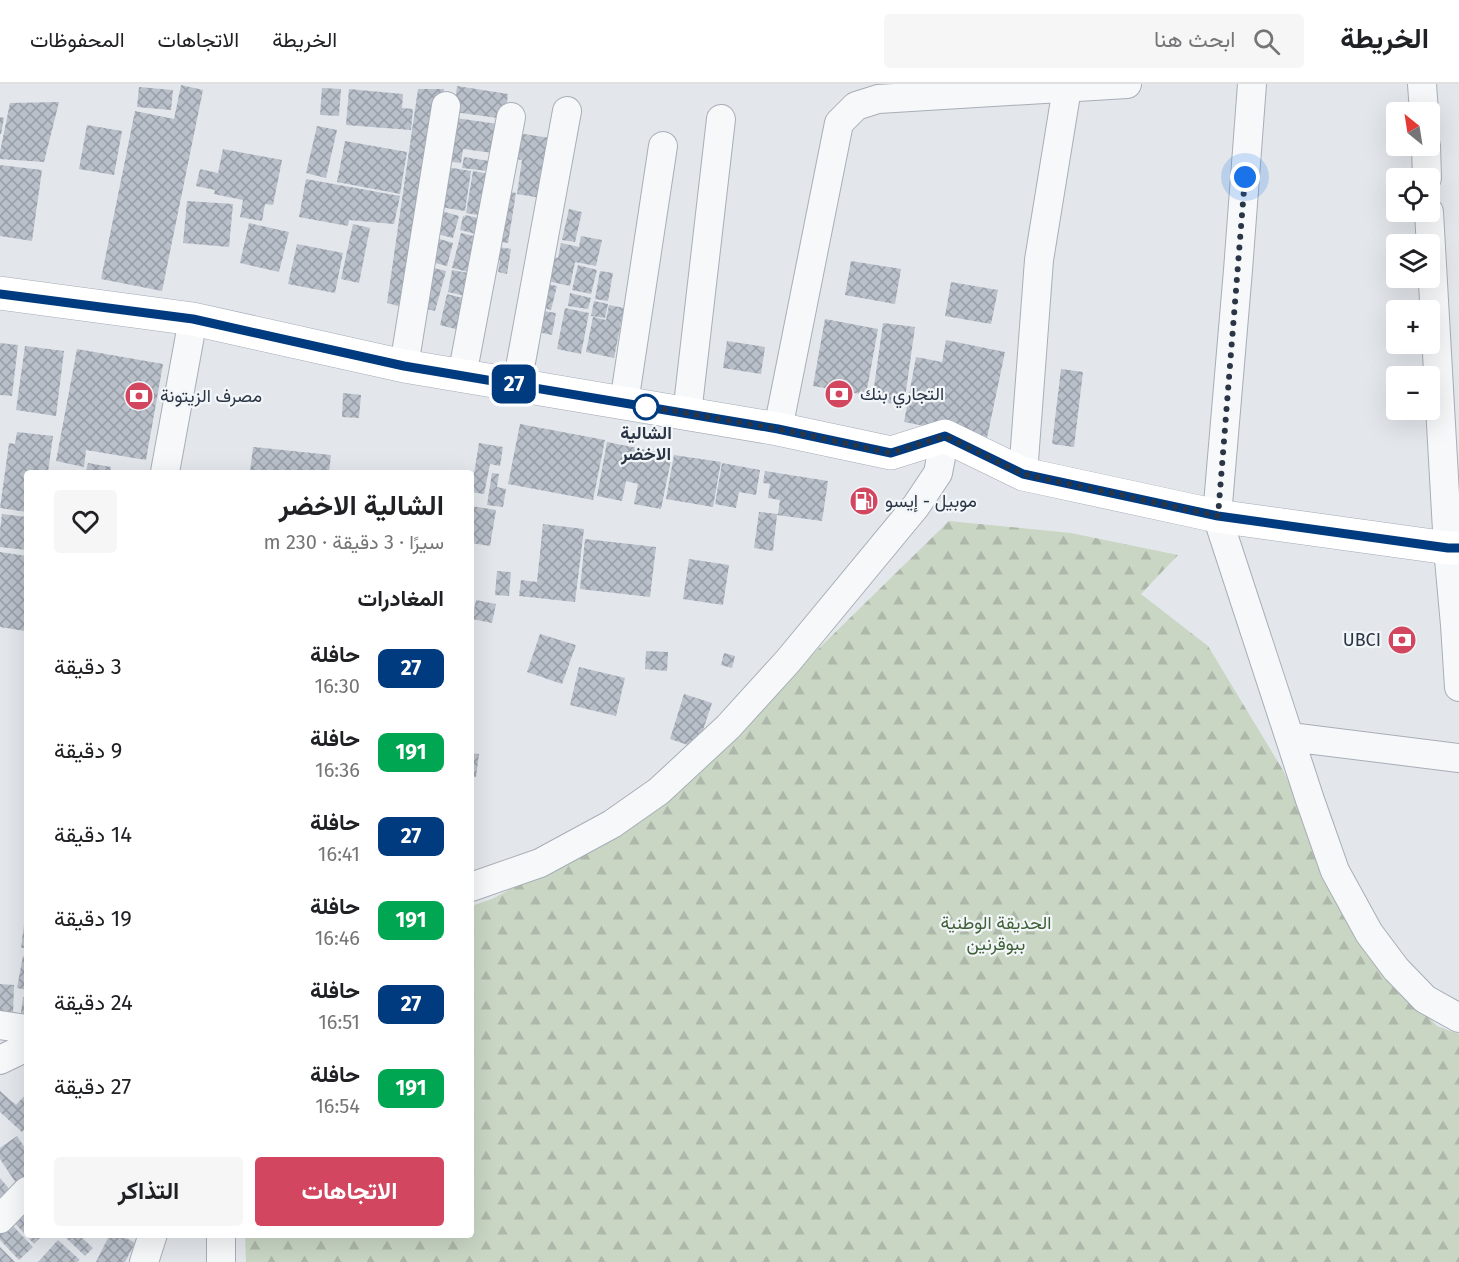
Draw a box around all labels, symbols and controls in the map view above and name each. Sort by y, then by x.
search box [884,14,1304,68]
text: الخريطة [1340,22,1429,55]
icon: search [1250,25,1283,58]
text: ابحث هنا [1154,26,1235,53]
text: المحفوظات [30,27,125,53]
text: الاتجاهات [158,27,239,53]
text: الخريطة [272,27,337,53]
north arrow [1386,102,1440,156]
map controls [1386,102,1440,420]
your location [1230,162,1260,192]
button: locate [1386,168,1440,222]
button: layers [1386,234,1440,288]
button: + [1386,300,1440,354]
line badge: 27 [487,364,541,404]
button: − [1386,366,1440,420]
text: 27 [504,371,524,397]
bank icon: التجاري بنك [823,378,855,410]
bank icon: مصرف الزيتونة [123,380,155,412]
place label: التجاري بنك [860,383,944,409]
place label: مصرف الزيتونة [160,385,262,407]
marker: الشالية الاخضر [633,394,659,420]
place label: الشالية الاخضر [620,422,672,465]
fuel station icon: موبيل - إيسو [848,485,880,517]
text: الشالية الاخضر [279,489,444,522]
button: heart [54,490,117,553]
place label: موبيل - إيسو [885,490,977,513]
text: سيرًا · 3 دقيقة · 230 m [264,530,444,554]
text: المغادرات [358,585,444,612]
bank icon: UBCI [1386,624,1418,656]
place label: UBCI [1343,629,1381,651]
text: حافلة [310,641,360,668]
text: 3 دقيقة [54,653,122,680]
text: 27 [401,655,421,681]
text: 16:30 [315,674,360,698]
text: حافلة [310,725,360,752]
text: 9 دقيقة [54,737,122,764]
text: 191 [396,739,426,765]
text: 16:36 [315,758,360,782]
text: حافلة [310,809,360,836]
text: 14 دقيقة [54,821,132,848]
text: 27 [401,823,421,849]
text: 16:41 [318,842,360,866]
text: حافلة [310,893,360,920]
text: 19 دقيقة [54,905,132,932]
text: 191 [396,907,426,933]
park label: الحديقة الوطنية ببوقرنين [941,912,1051,955]
text: 16:46 [315,926,360,950]
text: حافلة [310,977,360,1004]
text: 24 دقيقة [54,989,133,1016]
text: 27 [401,991,421,1017]
text: 16:51 [318,1010,360,1034]
text: حافلة [310,1061,360,1088]
text: 27 دقيقة [54,1073,131,1100]
text: 191 [396,1075,426,1101]
text: 16:54 [315,1094,360,1118]
button: التذاكر [54,1157,243,1226]
button: الاتجاهات [255,1157,444,1226]

